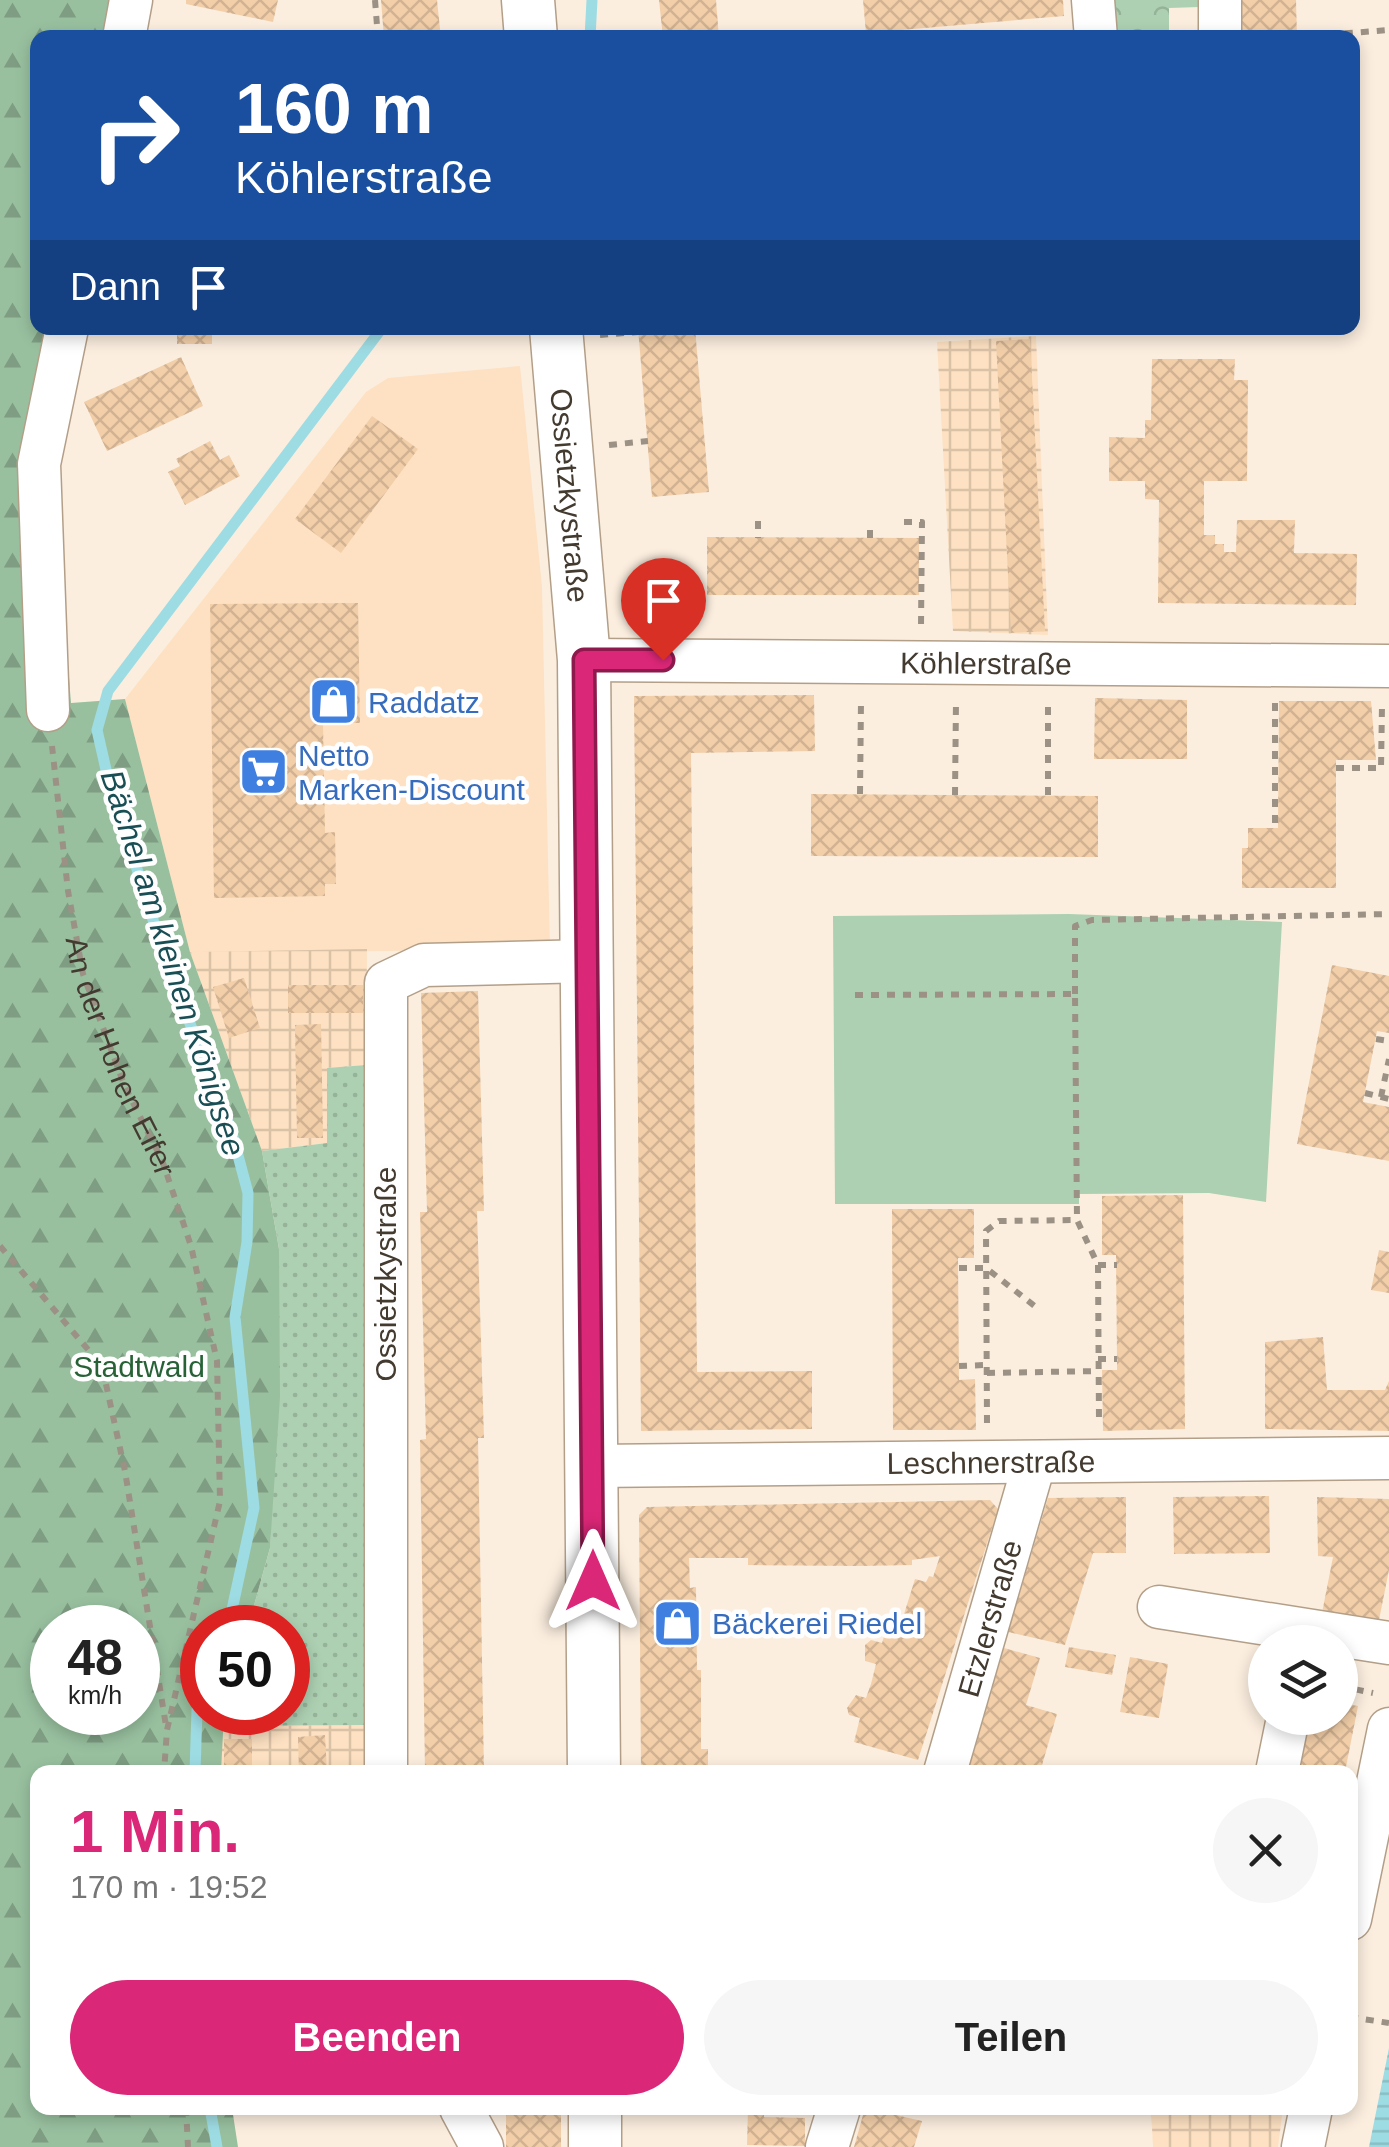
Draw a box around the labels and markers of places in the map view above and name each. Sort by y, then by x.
pin [621,558,706,661]
shop icon: Raddatz [307,676,359,728]
place label: Raddatz [368,686,480,719]
place label: Netto Marken-Discount [298,739,525,806]
supermarket icon: Netto Marken-Discount [237,746,289,798]
shop icon: Bäckerei Riedel [651,1597,703,1649]
place label: Bäckerei Riedel [712,1607,922,1640]

